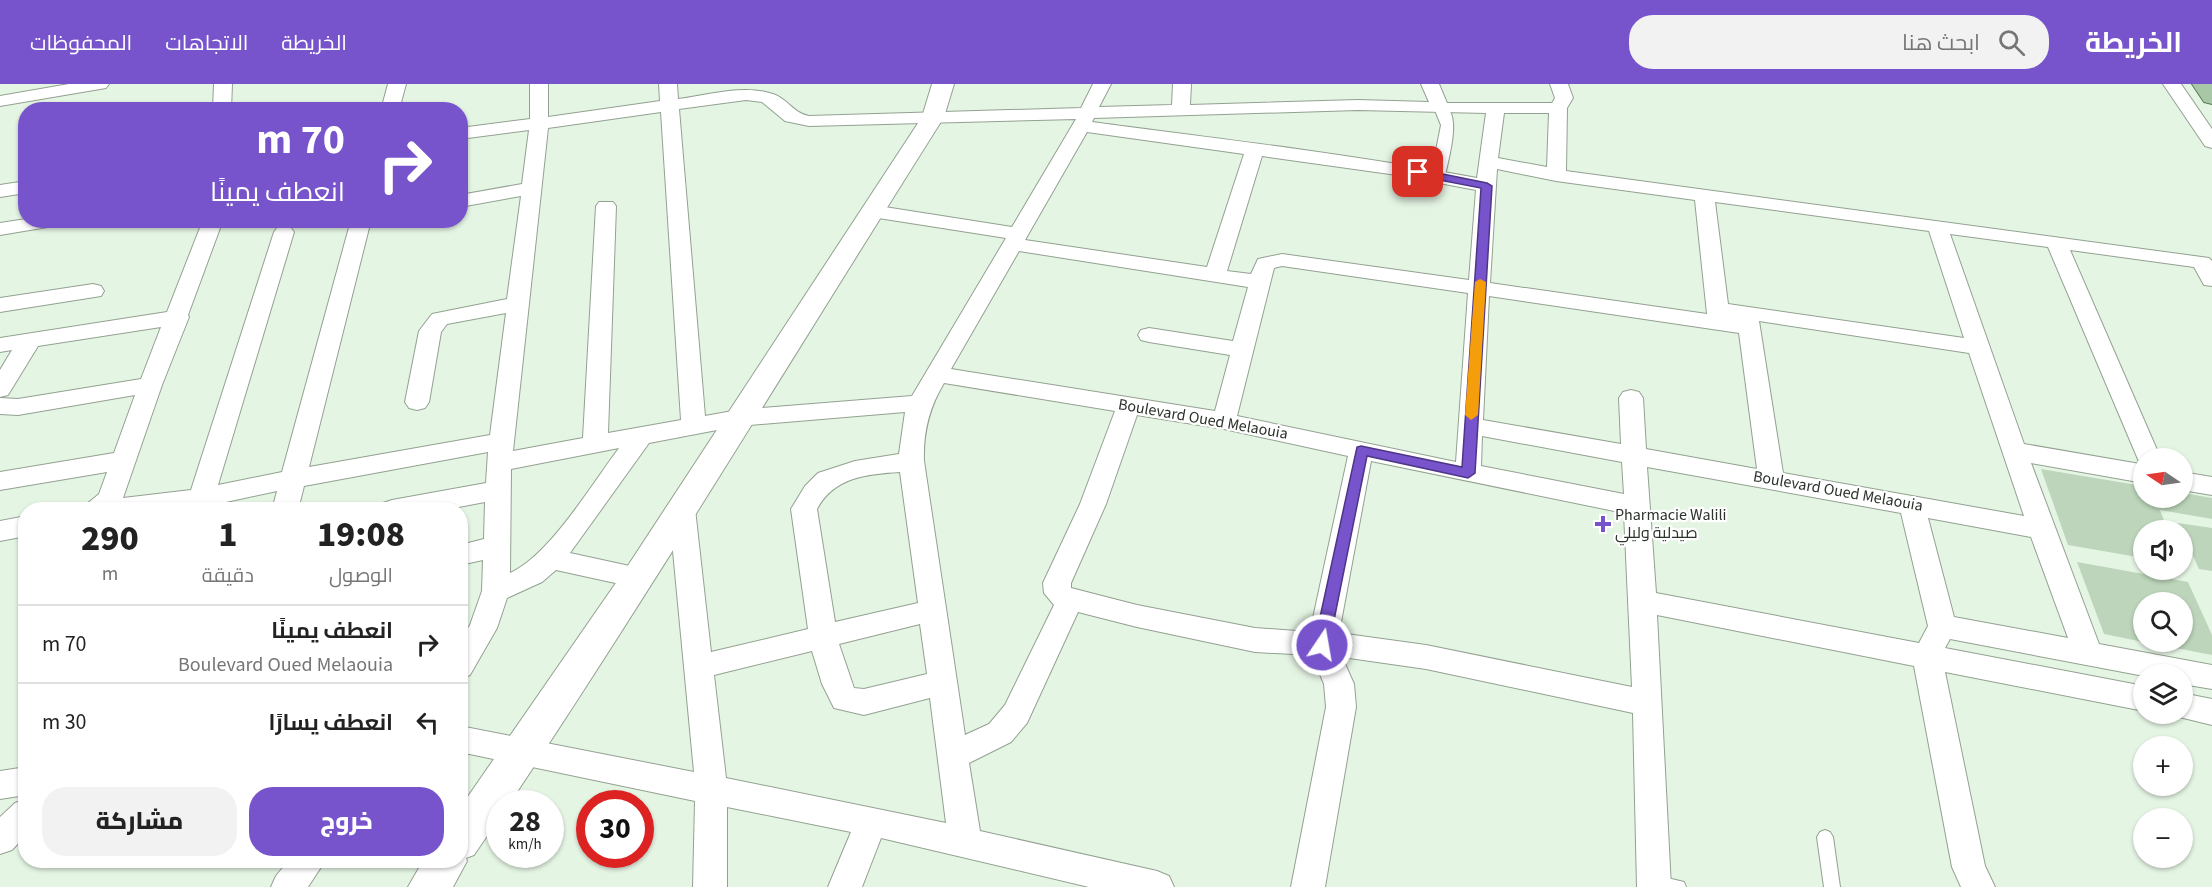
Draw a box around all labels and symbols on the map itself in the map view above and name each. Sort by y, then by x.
pin [1392,146,1443,197]
street label: Boulevard Oued Melaouia [1116,393,1290,445]
north arrow [2133,448,2193,508]
street label: Boulevard Oued Melaouia [1751,465,1925,517]
place label: Pharmacie Walili صيدلية وليلي [1615,504,1726,546]
marker: Pharmacie Walili صيدلية وليلي [1596,517,1610,531]
position arrow [1290,613,1354,677]
speed limit sign: 30 [576,790,654,868]

